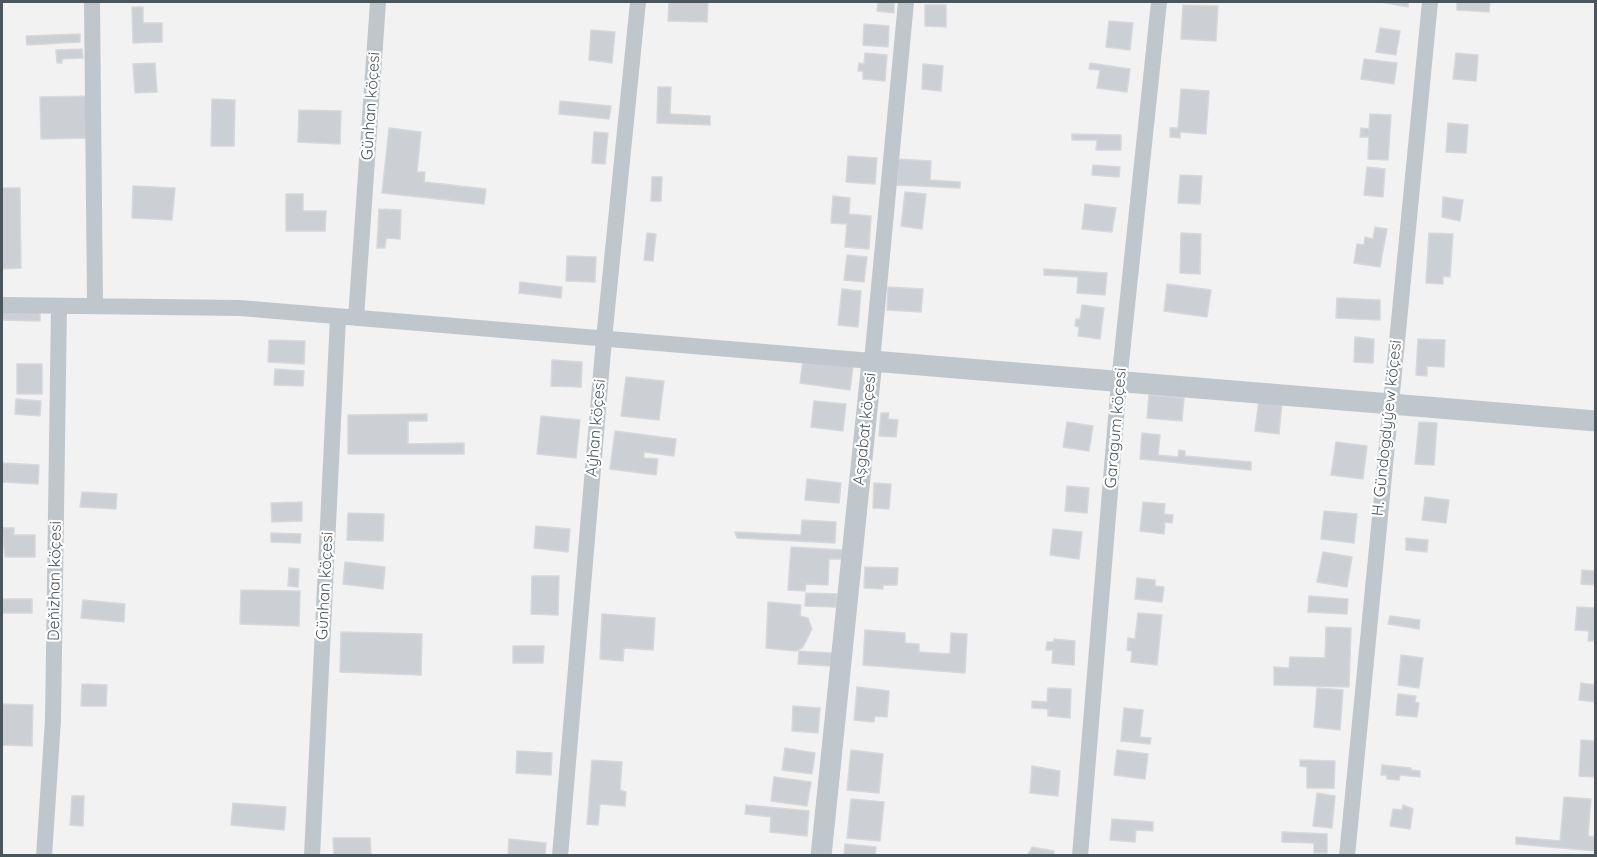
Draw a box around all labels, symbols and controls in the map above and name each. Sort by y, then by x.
street label: Günhan köçesi [358,51,384,161]
street label: H. Gündogdyýew köçesi [1368,339,1406,517]
street label: Garagum köçesi [1101,367,1131,489]
street label: Aşgabat köçesi [850,372,880,486]
street label: Aýhan köçesi [582,378,610,478]
street label: Deňizhan köçesi [44,521,66,641]
street label: Günhan köçesi [313,531,337,641]

